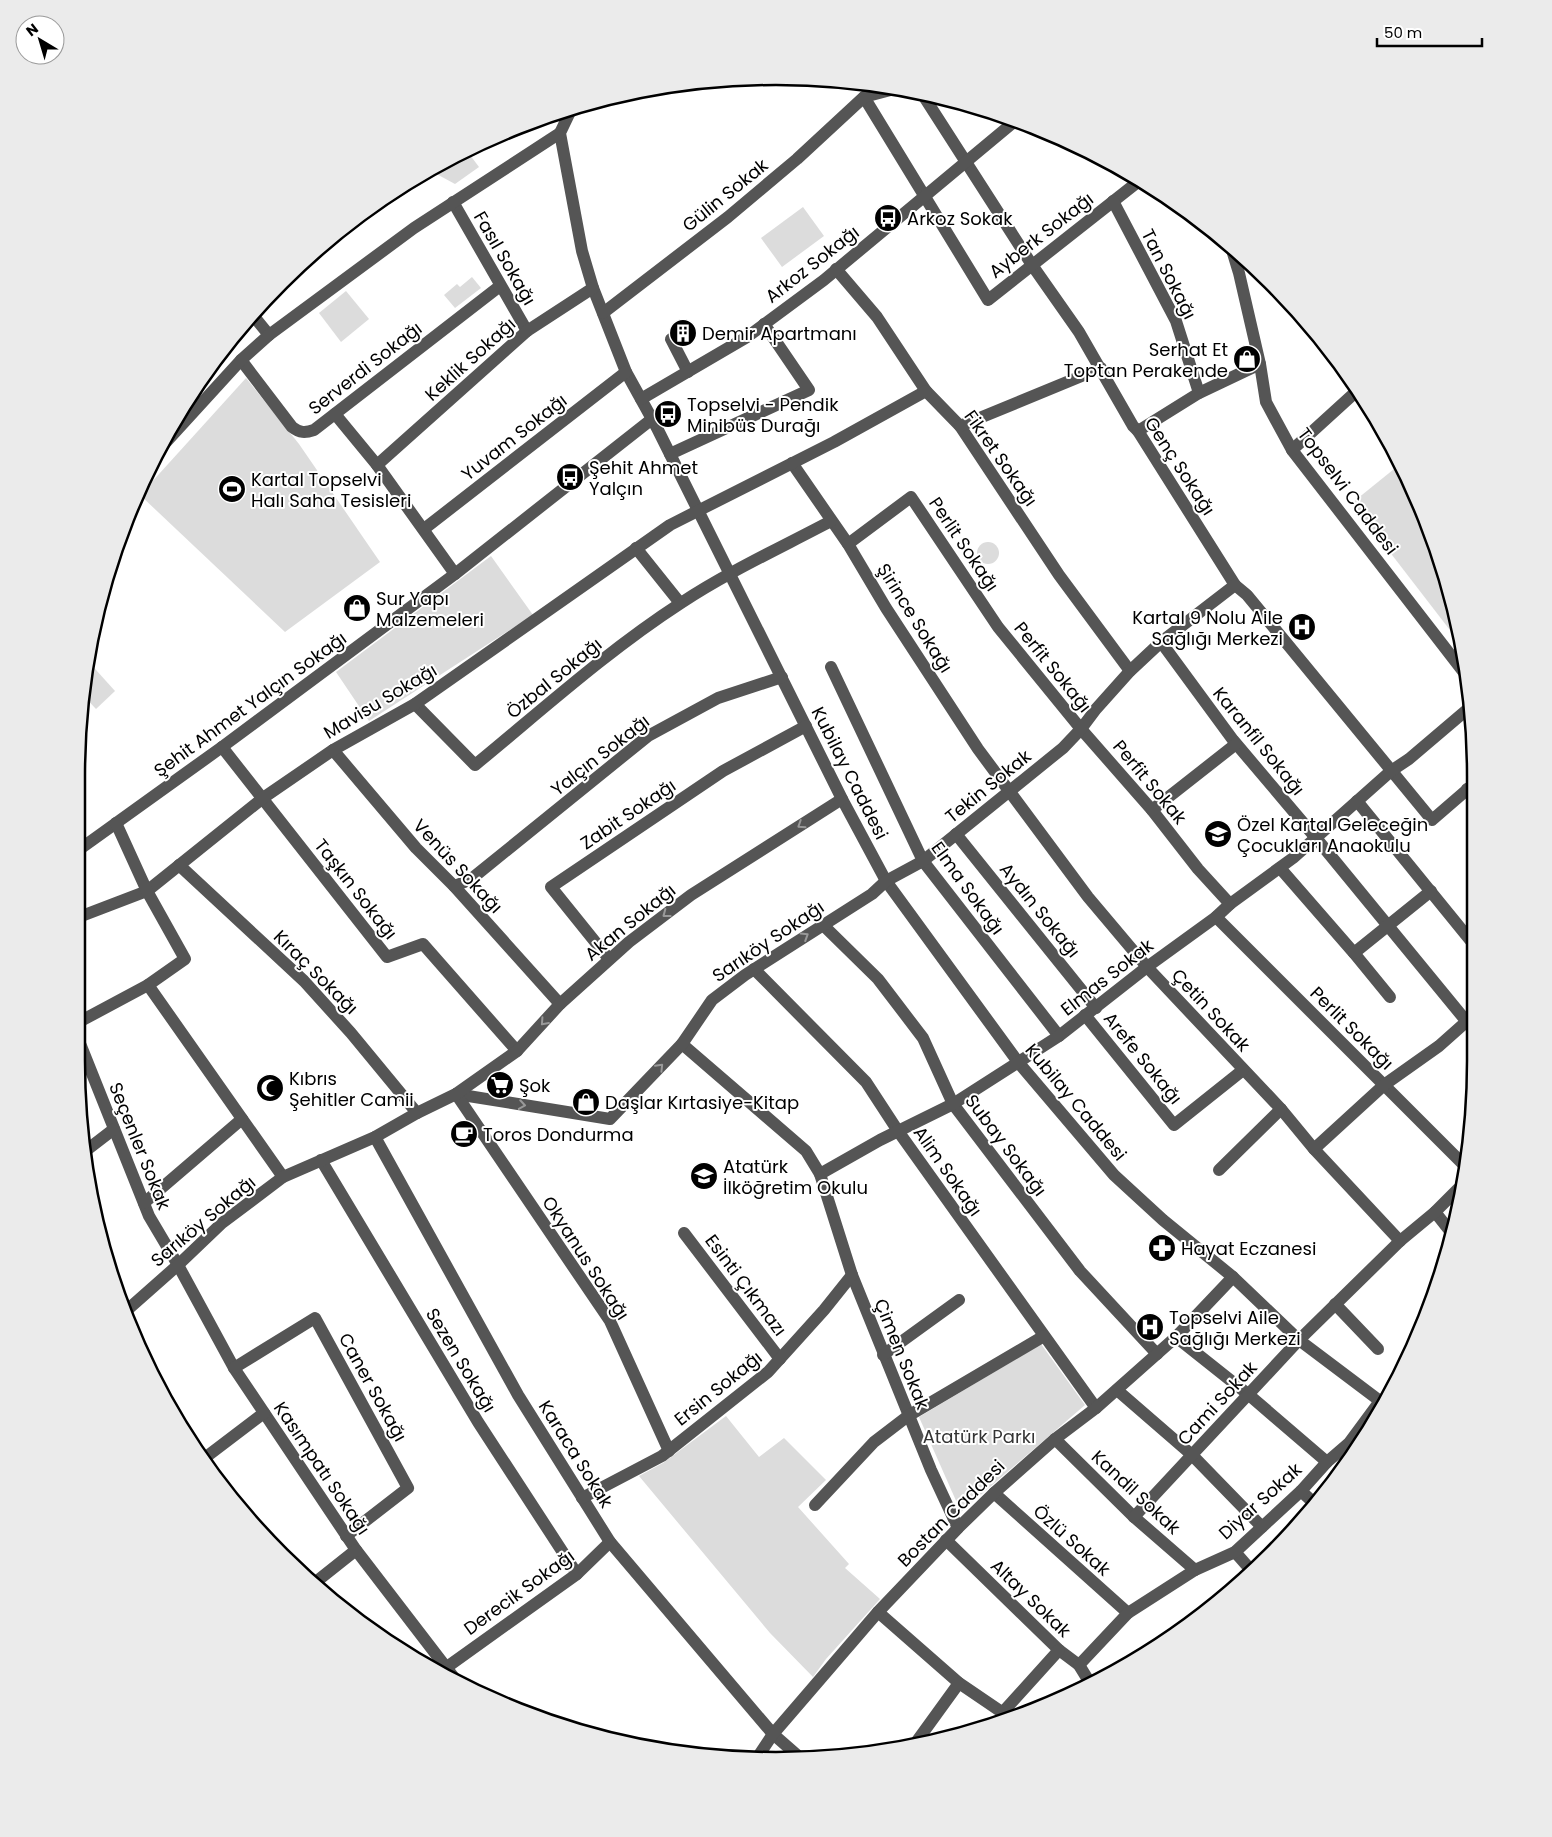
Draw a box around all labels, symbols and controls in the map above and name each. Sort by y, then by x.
north arrow [15,15,65,65]
scale bar [1377,15,1482,47]
text: N [22,19,42,41]
text: 50 m [1384,22,1422,43]
street label: Gülin Sokak [677,152,774,237]
street label: Ayberk Sokağı [983,186,1099,284]
bus stop icon: Arkoz Sokak [873,203,903,233]
place label: Arkoz Sokak [907,206,1013,231]
street label: Fasıl Sokağı [468,207,542,309]
street label: Arkoz Sokağı [760,219,864,309]
street label: Tan Sokağı [1136,225,1202,323]
street label: Keklik Sokağı [419,311,521,407]
street label: Serverdi Sokağı [303,316,427,420]
building icon: Demir Apartmanı [668,318,698,348]
place label: Demir Apartmanı [702,321,857,346]
place label: Serhat Et Toptan Perakende [1064,337,1228,383]
shop icon: Serhat Et Toptan Perakende [1232,344,1262,374]
street label: Yuvam Sokağı [456,388,572,486]
place label: Topselvi - Pendik Minibüs Durağı [687,392,839,438]
bus stop icon: Topselvi - Pendik Minibüs Durağı [653,399,683,429]
street label: Fikret Sokağı [959,405,1043,511]
street label: Genç Sokağı [1139,412,1221,520]
street label: Topselvi Caddesi [1292,422,1404,560]
place label: Şehit Ahmet Yalçın [589,455,698,501]
bus stop icon: Şehit Ahmet Yalçın [555,462,585,492]
place label: Kartal Topselvi Halı Saha Tesisleri [251,467,411,513]
sports icon: Kartal Topselvi Halı Saha Tesisleri [217,474,247,504]
street label: Perlit Sokağı [923,492,1005,596]
street label: Şirince Sokağı [871,559,959,677]
place label: Sur Yapı Malzemeleri [376,586,484,632]
shop icon: Sur Yapı Malzemeleri [342,593,372,623]
place label: Kartal 9 Nolu Aile Sağlığı Merkezi [1132,605,1283,651]
hospital icon: Kartal 9 Nolu Aile Sağlığı Merkezi [1287,612,1317,642]
street label: Perfit Sokağı [1009,616,1097,718]
street label: Şehit Ahmet Yalçın Sokağı [149,626,351,782]
street label: Özbal Sokağı [501,632,607,724]
street label: Mavisu Sokağı [319,657,441,745]
street label: Karanfil Sokağı [1207,681,1311,801]
street label: Kubilay Caddesi [806,702,894,844]
street label: Yalçın Sokağı [545,709,655,801]
street label: Perfit Sokak [1107,735,1193,830]
street label: Tekin Sokak [940,743,1037,828]
street label: Zabit Sokağı [575,773,681,855]
place label: Özel Kartal Geleceğin Çocukları Anaokulu [1237,812,1428,858]
street label: Venüs Sokağı [408,813,508,919]
one-way arrow [798,819,807,828]
school or university icon: Özel Kartal Geleceğin Çocukları Anaokulu [1203,819,1233,849]
street label: Taşkın Sokağı [309,833,403,945]
street label: Elma Sokağı [926,836,1010,940]
street label: Aydın Sokağı [994,857,1086,963]
street label: Akan Sokağı [579,878,681,966]
street label: Sarıköy Sokağı [707,894,829,988]
one-way arrow [662,908,672,917]
street label: Kıraç Sokağı [268,924,364,1020]
street label: Elmas Sokak [1055,932,1159,1021]
one-way arrow [800,933,809,943]
street label: Çetin Sokak [1166,963,1256,1058]
street label: Perlit Sokağı [1305,981,1399,1075]
street label: Arefe Sokağı [1098,1007,1188,1109]
one-way arrow [541,1016,550,1025]
street label: Kubilay Caddesi [1020,1038,1132,1166]
one-way arrow [654,1063,663,1072]
place label: Kıbrıs Şehitler Camii [289,1066,414,1112]
supermarket icon: Şok [485,1070,515,1100]
mosque icon: Kıbrıs Şehitler Camii [255,1073,285,1103]
place label: Şok [519,1073,551,1098]
street label: Seçenler Sokak [103,1079,177,1214]
shop icon: Daşlar Kırtasiye-Kitap [571,1087,601,1117]
street label: Subay Sokağı [959,1089,1053,1201]
place label: Daşlar Kırtasiye-Kitap [605,1090,799,1115]
one-way arrow [518,1099,526,1110]
cafe icon: Toros Dondurma [449,1119,479,1149]
street label: Alim Sokağı [908,1121,988,1221]
place label: Toros Dondurma [483,1122,634,1147]
place label: Atatürk İlköğretim Okulu [723,1154,868,1200]
school or university icon: Atatürk İlköğretim Okulu [689,1161,719,1191]
street label: Sarıköy Sokağı [145,1170,261,1272]
street label: Okyanus Sokağı [537,1191,635,1325]
street label: Esinti Çıkmazı [700,1229,792,1341]
pharmacy icon: Hayat Eczanesi [1147,1233,1177,1263]
place label: Hayat Eczanesi [1181,1236,1316,1261]
street label: Çimen Sokak [868,1295,936,1414]
street label: Sezen Sokağı [420,1303,502,1417]
place label: Topselvi Aile Sağlığı Merkezi [1169,1305,1301,1351]
hospital icon: Topselvi Aile Sağlığı Merkezi [1135,1312,1165,1342]
street label: Caner Sokağı [333,1328,413,1446]
street label: Ersin Sokağı [669,1345,767,1431]
street label: Cami Sokak [1171,1355,1263,1451]
street label: Karaca Sokak [533,1395,619,1513]
street label: Kasımpatı Sokağı [268,1397,376,1539]
park label: Atatürk Parkı [923,1424,1035,1449]
street label: Kandil Sokak [1086,1444,1186,1540]
street label: Bostan Caddesi [892,1454,1010,1572]
street label: Diyar Sokak [1213,1457,1307,1545]
street label: Özlü Sokak [1028,1499,1117,1582]
street label: Derecik Sokağı [459,1543,579,1641]
street label: Altay Sokak [985,1553,1077,1643]

